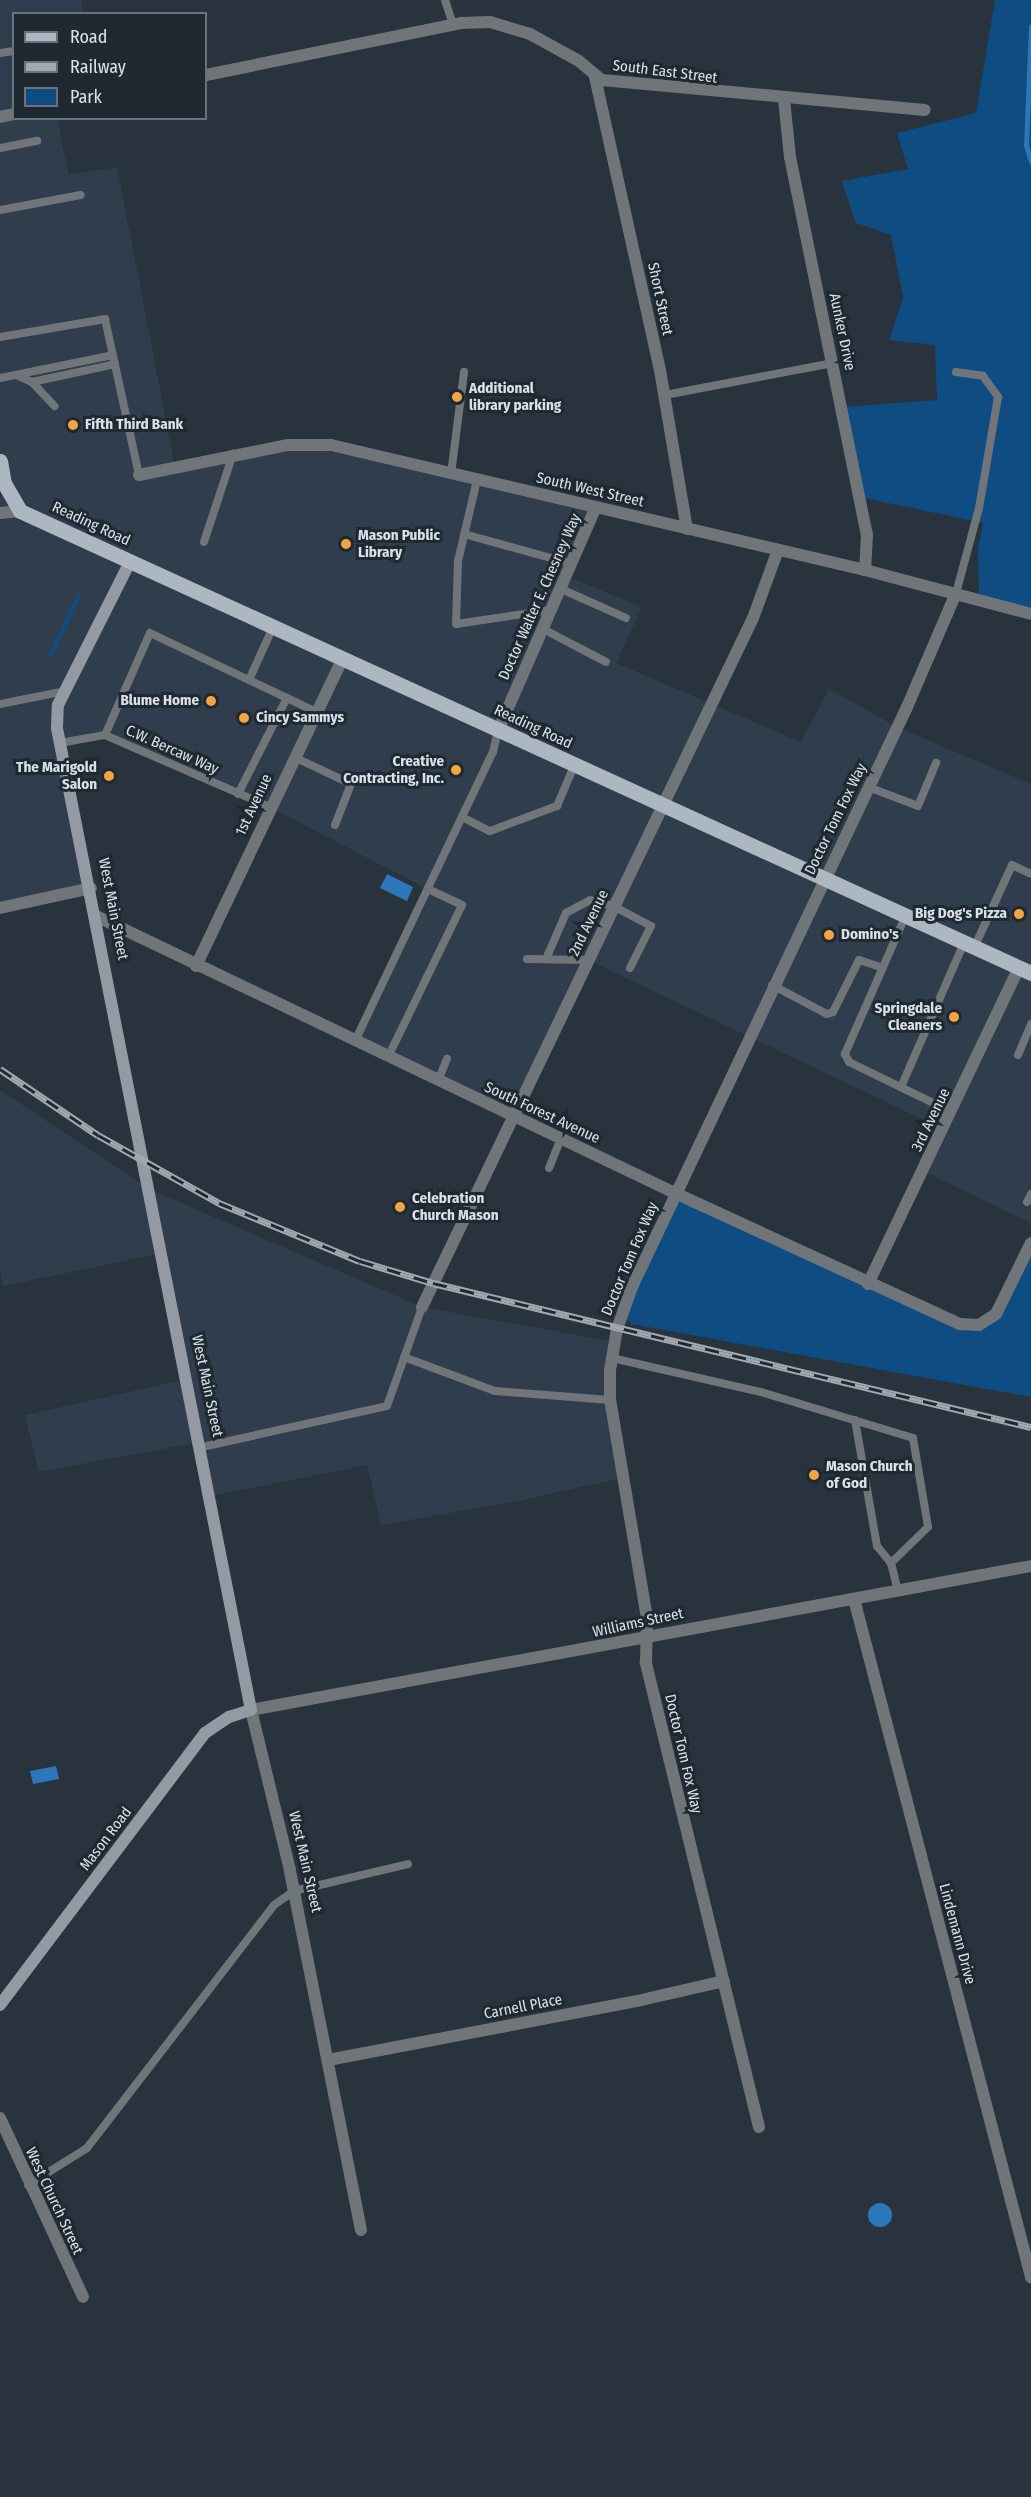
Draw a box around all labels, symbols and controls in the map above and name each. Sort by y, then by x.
legend [12,12,207,120]
text: Road [70,26,107,48]
text: Railway [70,56,126,78]
street label: South East Street [612,57,718,87]
text: Park [70,86,102,108]
street label: Short Street [644,261,676,337]
street label: Aunker Drive [825,292,859,372]
place label: Additional library parking [469,379,561,414]
marker: Additional library parking [450,390,464,404]
place label: Fifth Third Bank [85,416,183,434]
marker: Fifth Third Bank [66,418,80,432]
street label: South West Street [535,469,645,511]
street label: Reading Road [49,498,133,550]
street label: Doctor Walter E. Chesney Way [495,511,585,683]
place label: Mason Public Library [358,526,440,561]
marker: Mason Public Library [339,537,353,551]
place label: Blume Home [120,692,199,710]
marker: Blume Home [204,694,218,708]
street label: Reading Road [491,701,575,753]
place label: Cincy Sammys [256,709,344,727]
marker: Cincy Sammys [237,711,251,725]
street label: C.W. Bercaw Way [123,721,221,779]
place label: Creative Contracting, Inc. [343,752,444,787]
place label: The Marigold Salon [16,758,97,793]
street label: Doctor Tom Fox Way [801,760,871,878]
marker: Creative Contracting, Inc. [449,763,463,777]
marker: The Marigold Salon [102,769,116,783]
street label: 1st Avenue [232,771,276,839]
street label: West Main Street [94,857,132,961]
street label: 2nd Avenue [565,887,613,959]
place label: Big Dog's Pizza [915,905,1007,923]
marker: Big Dog's Pizza [1012,907,1026,921]
place label: Domino's [841,926,899,944]
marker: Domino's [822,928,836,942]
place label: Springdale Cleaners [875,999,942,1034]
marker: Springdale Cleaners [947,1010,961,1024]
street label: South Forest Avenue [481,1078,603,1148]
street label: 3rd Avenue [908,1085,954,1155]
place label: Celebration Church Mason [412,1189,499,1224]
street label: Doctor Tom Fox Way [598,1199,662,1319]
marker: Celebration Church Mason [393,1200,407,1214]
street label: West Main Street [187,1334,227,1438]
place label: Mason Church of God [826,1457,913,1492]
marker: Mason Church of God [807,1468,821,1482]
street label: Williams Street [591,1605,685,1641]
street label: Doctor Tom Fox Way [661,1693,705,1815]
street label: Mason Road [76,1804,136,1874]
street label: West Main Street [285,1810,325,1914]
street label: Lindemann Drive [935,1882,979,1986]
street label: Carnell Place [482,1991,564,2023]
street label: West Church Street [21,2145,87,2257]

